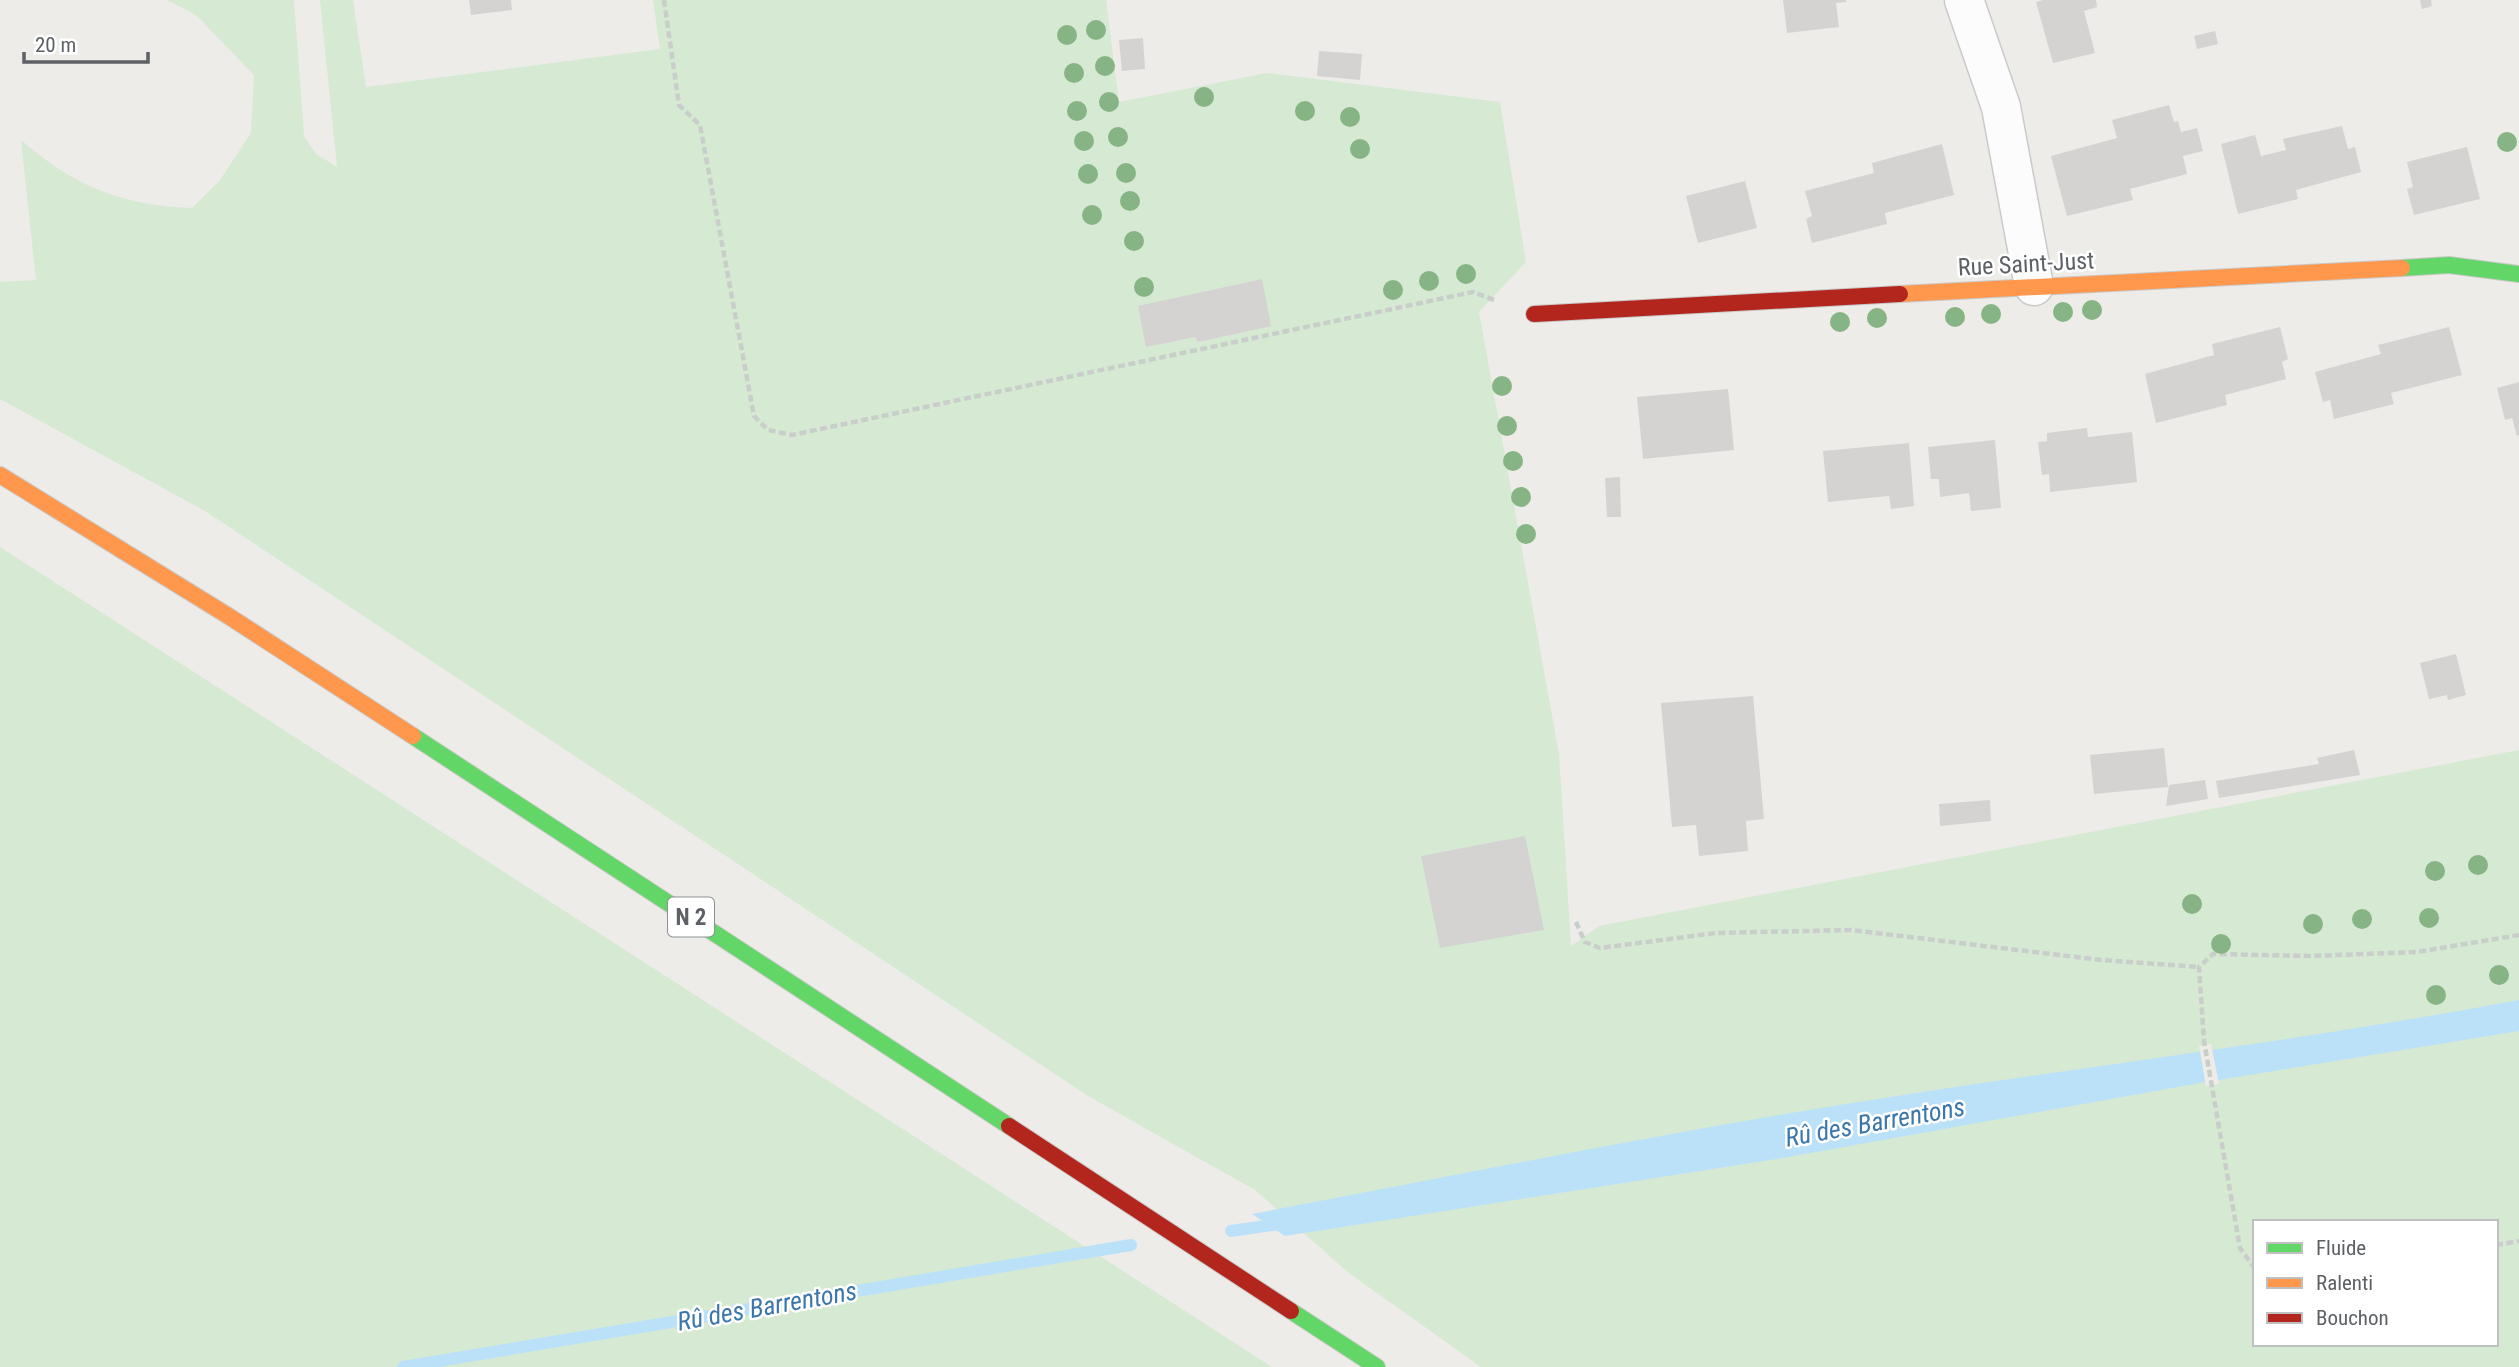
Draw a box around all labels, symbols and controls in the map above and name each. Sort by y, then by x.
scale bar [24,21,149,65]
text: 20 m [35,33,76,57]
street label: Rue Saint-Just [1957,246,2095,282]
road number: N 2 [668,898,714,936]
water label: Rû des Barrentons [1783,1091,1967,1153]
legend [2253,1220,2498,1346]
text: Fluide [2316,1236,2366,1260]
text: Ralenti [2316,1271,2373,1295]
water label: Rû des Barrentons [675,1275,859,1337]
text: Bouchon [2316,1306,2389,1330]

